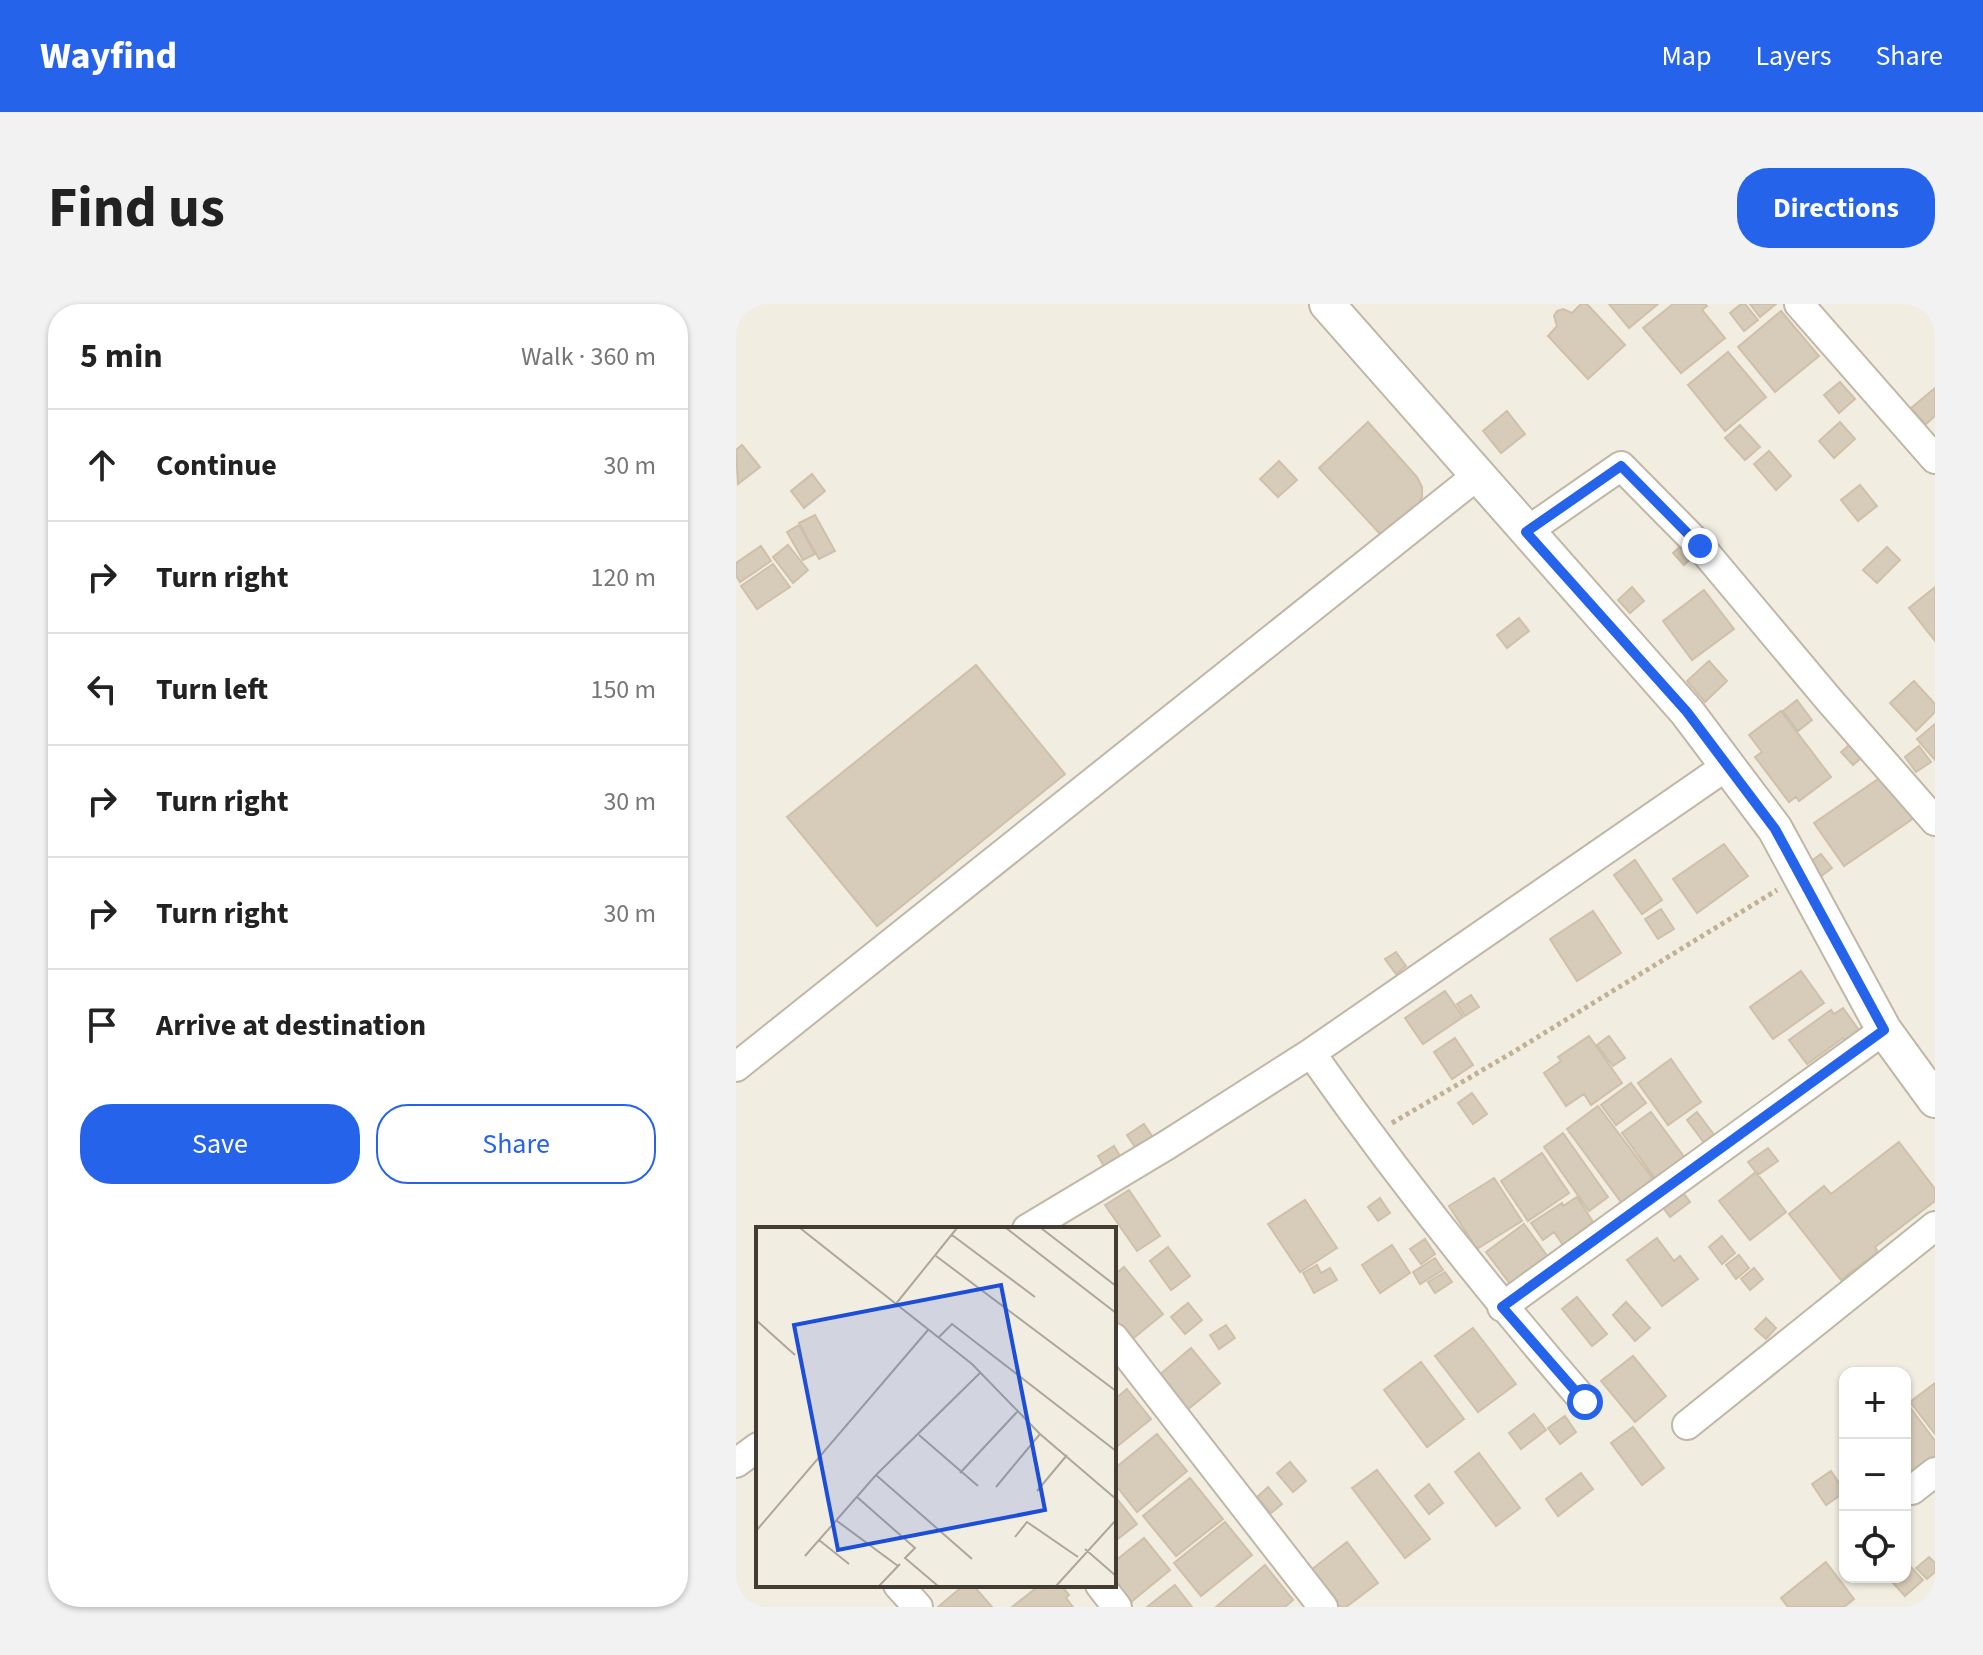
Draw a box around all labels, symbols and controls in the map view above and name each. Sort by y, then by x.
text: Wayfind [40,29,177,83]
text: Map [1661,36,1711,76]
text: Layers [1755,36,1831,76]
text: Share [1875,36,1943,76]
button: Directions [1737,168,1935,248]
text: Find us [48,169,225,248]
text: 5 min [80,332,163,381]
text: Walk · 360 m [521,338,656,375]
icon: ahead [80,443,124,487]
text: Continue [156,444,277,487]
text: 30 m [603,447,656,484]
route end [1682,528,1718,564]
icon: right [80,555,124,599]
text: Turn right [156,556,288,599]
text: 120 m [590,559,656,596]
icon: left [80,667,124,711]
text: Turn left [156,668,268,711]
text: 150 m [590,671,656,708]
icon: right [80,779,124,823]
text: Turn right [156,780,288,823]
text: 30 m [603,783,656,820]
icon: right [80,891,124,935]
text: Turn right [156,892,288,935]
text: 30 m [603,895,656,932]
icon: arrive [80,1003,124,1047]
text: Arrive at destination [156,1004,426,1047]
button: Save [80,1104,360,1184]
button: Share [376,1104,656,1184]
inset map [756,1227,1116,1587]
map controls [1839,1367,1911,1583]
button: + [1839,1367,1911,1439]
route start [1567,1384,1603,1420]
button: − [1839,1439,1911,1511]
button: locate [1839,1511,1911,1583]

